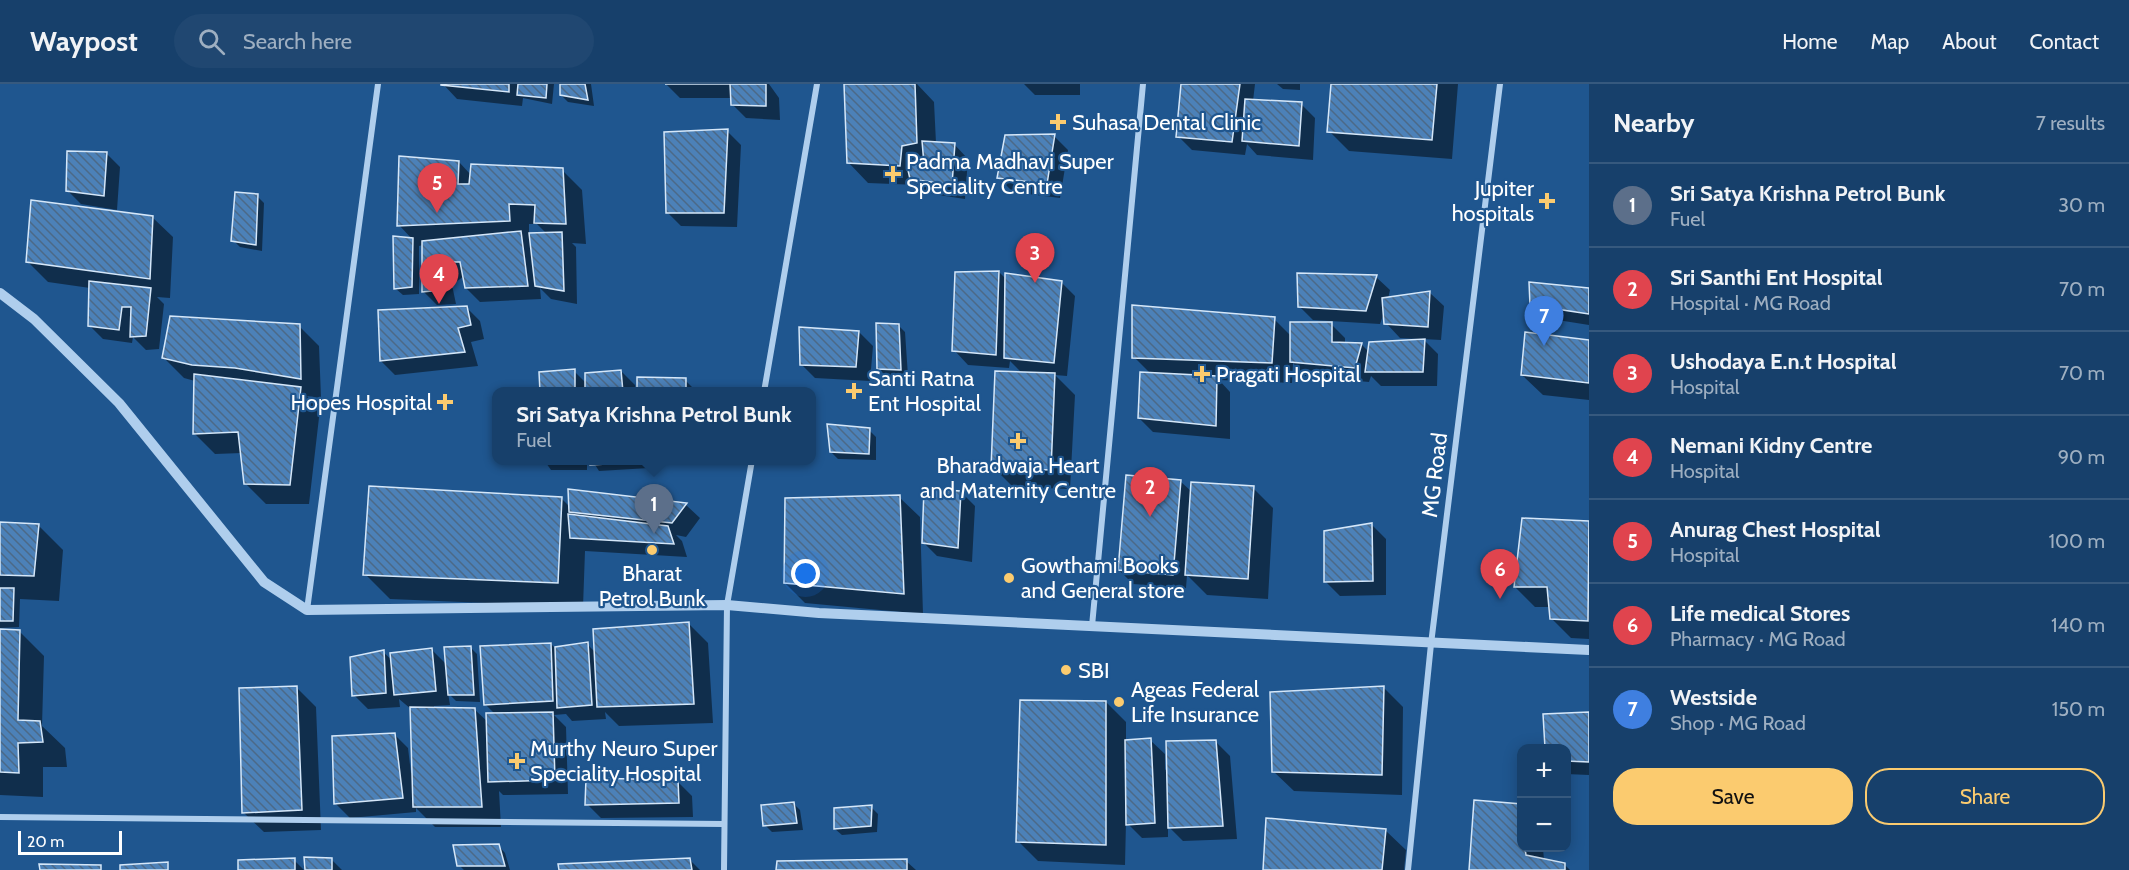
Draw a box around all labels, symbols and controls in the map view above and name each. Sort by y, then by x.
search box [174,14,594,68]
text: Waypost [30,24,138,58]
icon: search [195,25,228,58]
text: Search here [243,28,352,55]
text: Home [1782,29,1838,54]
text: Map [1871,29,1909,54]
text: About [1942,29,1996,54]
text: Contact [2029,29,2099,54]
text: Nearby [1613,107,1694,139]
place label: Suhasa Dental Clinic [1072,109,1261,136]
text: 7 results [2036,111,2105,135]
marker: Suhasa Dental Clinic [1049,113,1067,131]
place label: Padma Madhavi Super Speciality Centre [906,148,1114,200]
pin: 5 [418,164,456,213]
marker: Padma Madhavi Super Speciality Centre [884,165,902,183]
place label: Jupiter hospitals [1452,175,1534,227]
text: Sri Satya Krishna Petrol Bunk [1670,180,1945,207]
marker: Jupiter hospitals [1538,192,1556,210]
text: 1 [1629,193,1636,217]
text: 30 m [2058,193,2105,217]
text: Fuel [1670,207,1705,231]
pin: 3 [1016,234,1054,283]
pin: 4 [420,254,458,304]
text: Sri Santhi Ent Hospital [1670,264,1882,291]
text: 2 [1627,277,1638,301]
text: 70 m [2059,277,2105,301]
text: Hospital · MG Road [1670,291,1831,315]
pin: 7 [1524,296,1564,346]
text: Ushodaya E.n.t Hospital [1670,348,1897,375]
place label: Pragati Hospital [1216,361,1361,388]
text: 3 [1627,361,1638,385]
text: 70 m [2059,361,2105,385]
place label: Santi Ratna Ent Hospital [868,365,982,417]
marker: Pragati Hospital [1193,365,1211,383]
text: Hospital [1670,375,1740,399]
marker: Santi Ratna Ent Hospital [845,382,863,400]
popup [492,387,816,465]
place label: Hopes Hospital [291,389,433,416]
marker: Hopes Hospital [436,393,454,411]
text: Sri Satya Krishna Petrol Bunk [516,401,792,428]
text: Fuel [516,428,551,452]
street label: MG Road [1416,431,1453,519]
marker: Bharadwaja Heart and Maternity Centre [1009,432,1027,450]
text: Nemani Kidny Centre [1670,432,1872,459]
text: 4 [1626,445,1639,469]
text: 90 m [2058,445,2105,469]
place label: Bharadwaja Heart and Maternity Centre [920,452,1116,504]
text: Hospital [1670,459,1740,483]
pin: 2 [1130,468,1170,517]
pin: 1 [634,484,674,534]
text: Anurag Chest Hospital [1670,516,1880,543]
text: 5 [1627,529,1638,553]
text: 100 m [2049,529,2105,553]
marker: Bharat Petrol Bunk [645,543,659,557]
text: Hospital [1670,543,1740,567]
pin: 6 [1480,550,1520,599]
place label: Gowthami Books and General store [1021,552,1184,604]
your location [791,559,820,588]
place label: Bharat Petrol Bunk [599,560,705,612]
marker: Gowthami Books and General store [1002,571,1016,585]
text: Life medical Stores [1670,600,1850,627]
text: 6 [1627,613,1638,637]
text: 140 m [2051,613,2105,637]
text: Pharmacy · MG Road [1670,627,1846,651]
place label: SBI [1078,657,1110,684]
marker: SBI [1059,663,1073,677]
place label: Ageas Federal Life Insurance [1131,676,1260,728]
text: Westside [1670,684,1757,711]
marker: Ageas Federal Life Insurance [1112,695,1126,709]
text: 7 [1627,697,1638,721]
text: 150 m [2052,697,2105,721]
text: Shop · MG Road [1670,711,1806,735]
place label: Murthy Neuro Super Speciality Hospital [530,735,718,787]
map controls [1517,744,1571,852]
button: + [1517,744,1571,798]
marker: Murthy Neuro Super Speciality Hospital [508,752,526,770]
button: Save [1613,768,1853,825]
button: Share [1865,768,2105,825]
button: − [1517,798,1571,852]
scale bar [18,828,122,856]
text: 20 m [27,832,64,851]

